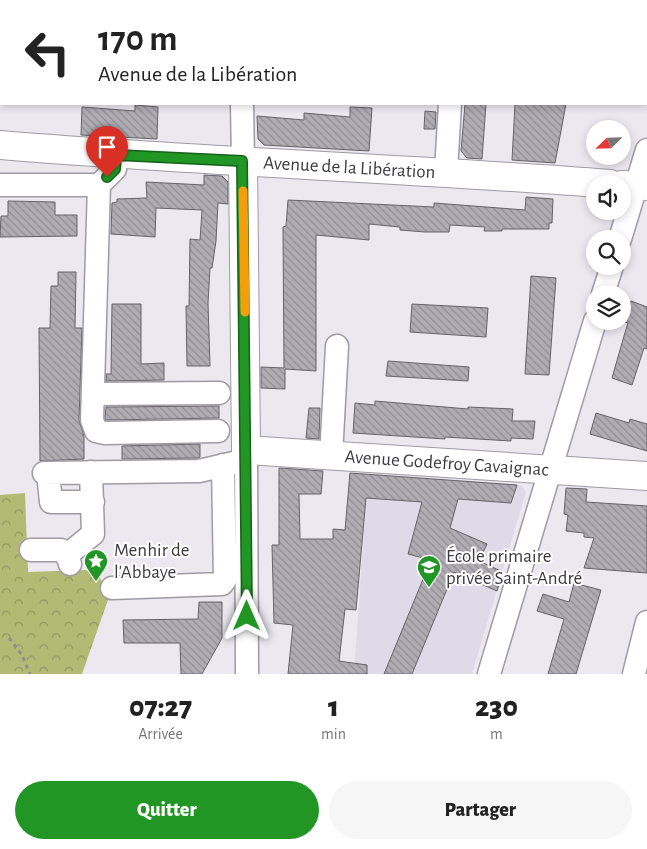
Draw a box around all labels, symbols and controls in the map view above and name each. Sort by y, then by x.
icon: left [15,20,80,85]
text: 170 m [98,22,178,57]
text: Avenue de la Libération [98,63,297,85]
north arrow [586,120,631,165]
map controls [586,120,631,330]
pin [86,126,128,177]
icon: arrive [93,133,121,161]
street label: Avenue de la Libération [263,153,436,182]
button: sound [586,175,631,220]
button: search [586,230,631,275]
button: layers [586,285,631,330]
street label: Avenue Godefroy Cavaignac [344,447,549,479]
place label: Menhir de l'Abbaye [114,541,190,582]
place label: École primaire privée Saint-André [446,545,582,588]
place icon: Menhir de l'Abbaye [83,548,109,582]
school or university icon: École primaire privée Saint-André [416,554,442,588]
position arrow [220,589,272,641]
text: 07:27 [129,692,192,722]
text: 1 [328,692,339,722]
text: 230 [475,692,518,722]
text: Arrivée [138,726,183,742]
text: min [321,726,346,742]
text: m [490,726,503,742]
button: Quitter [15,781,319,839]
button: Partager [329,781,632,839]

